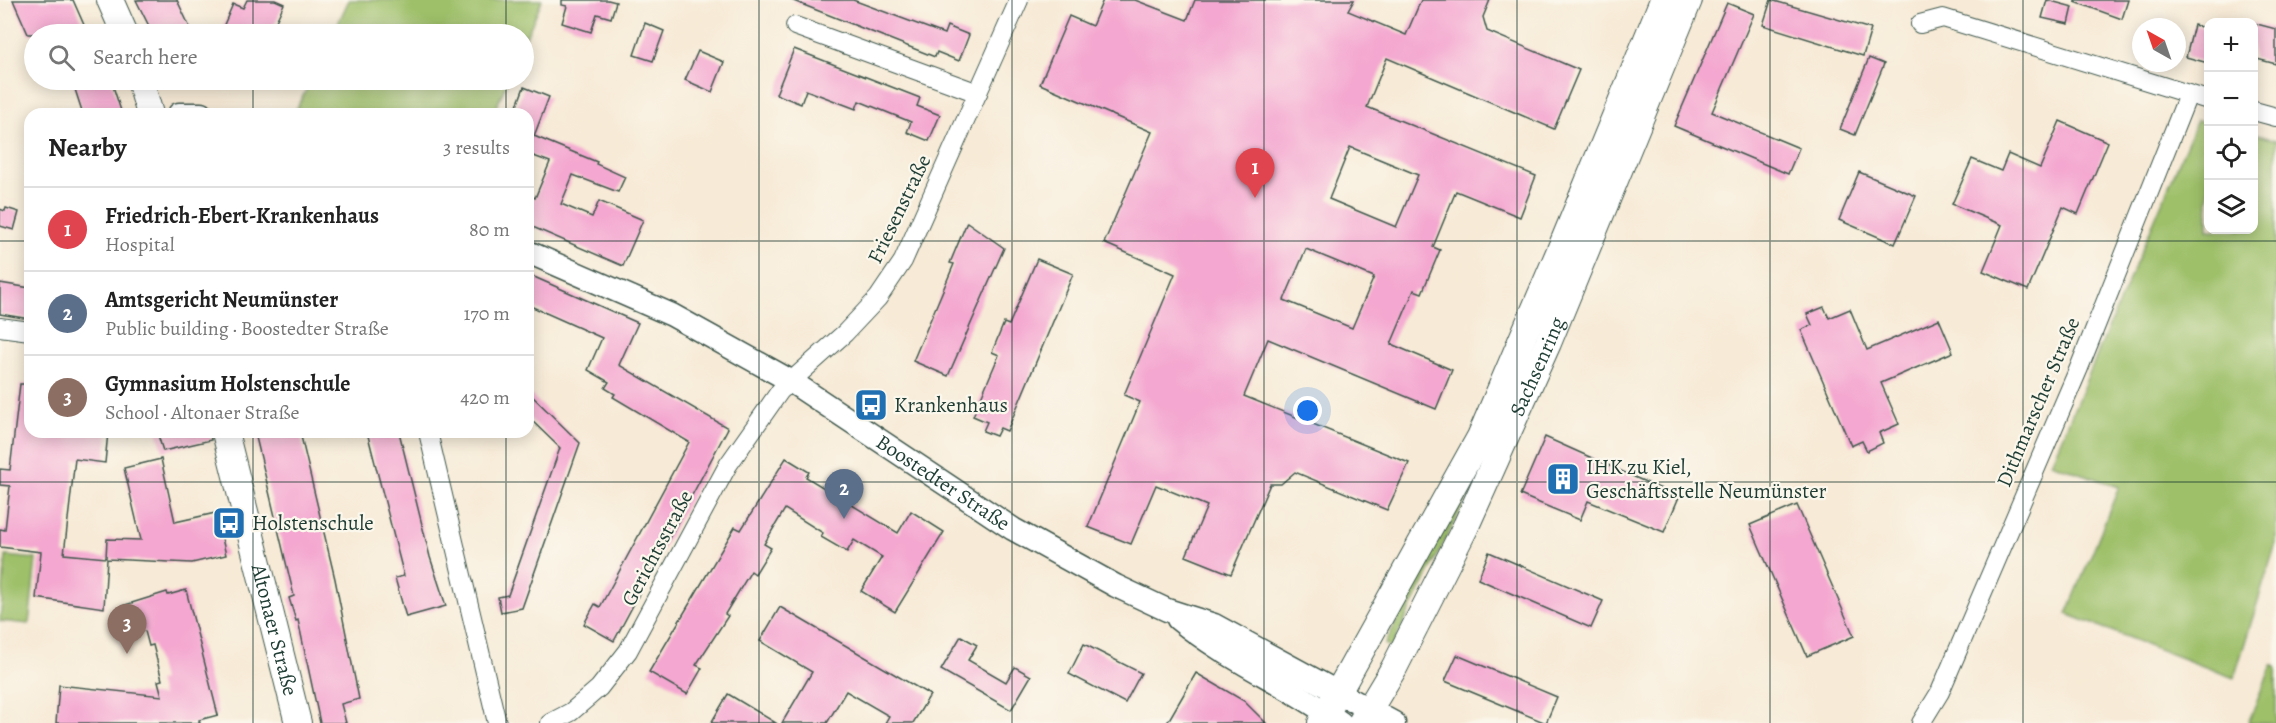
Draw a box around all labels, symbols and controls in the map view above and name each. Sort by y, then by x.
north arrow [2132,18,2186,72]
map controls [2204,18,2258,234]
button: + [2204,18,2258,72]
search box [24,24,534,90]
icon: search [45,41,78,74]
text: Search here [93,42,198,72]
button: − [2204,72,2258,126]
button: locate [2204,126,2258,180]
text: Nearby [48,130,127,165]
text: 3 results [443,134,510,161]
pin: 1 [1236,148,1274,198]
street label: Friesenstraße [861,150,937,268]
button: layers [2204,180,2258,234]
text: Friedrich-Ebert-Krankenhaus [105,201,379,231]
text: 1 [64,216,71,243]
text: 80 m [469,216,510,243]
text: Hospital [105,231,175,258]
text: Amtsgericht Neumünster [105,285,338,315]
text: 2 [63,300,72,327]
text: 170 m [464,300,510,327]
street label: Sachsenring [1503,312,1571,421]
street label: Dithmarscher Straße [1990,313,2086,491]
text: Public building · Boostedter Straße [105,315,389,342]
text: Gymnasium Holstenschule [105,369,350,399]
text: 3 [63,384,72,411]
text: 420 m [460,384,510,411]
bus stop icon: Krankenhaus [853,387,889,423]
place label: Krankenhaus [894,391,1008,419]
your location [1293,396,1322,425]
text: School · Altonaer Straße [105,399,299,426]
street label: Boostedter Straße [871,428,1016,537]
place label: IHK zu Kiel, Geschäftsstelle Neumünster [1586,453,1827,505]
building icon: IHK zu Kiel, Geschäftsstelle Neumünster [1545,461,1581,497]
pin: 2 [824,470,864,519]
street label: Gerichtsstraße [615,485,699,611]
bus stop icon: Holstenschule [211,505,247,541]
place label: Holstenschule [252,509,374,537]
street label: Altonaer Straße [244,560,305,699]
pin: 3 [108,604,146,654]

